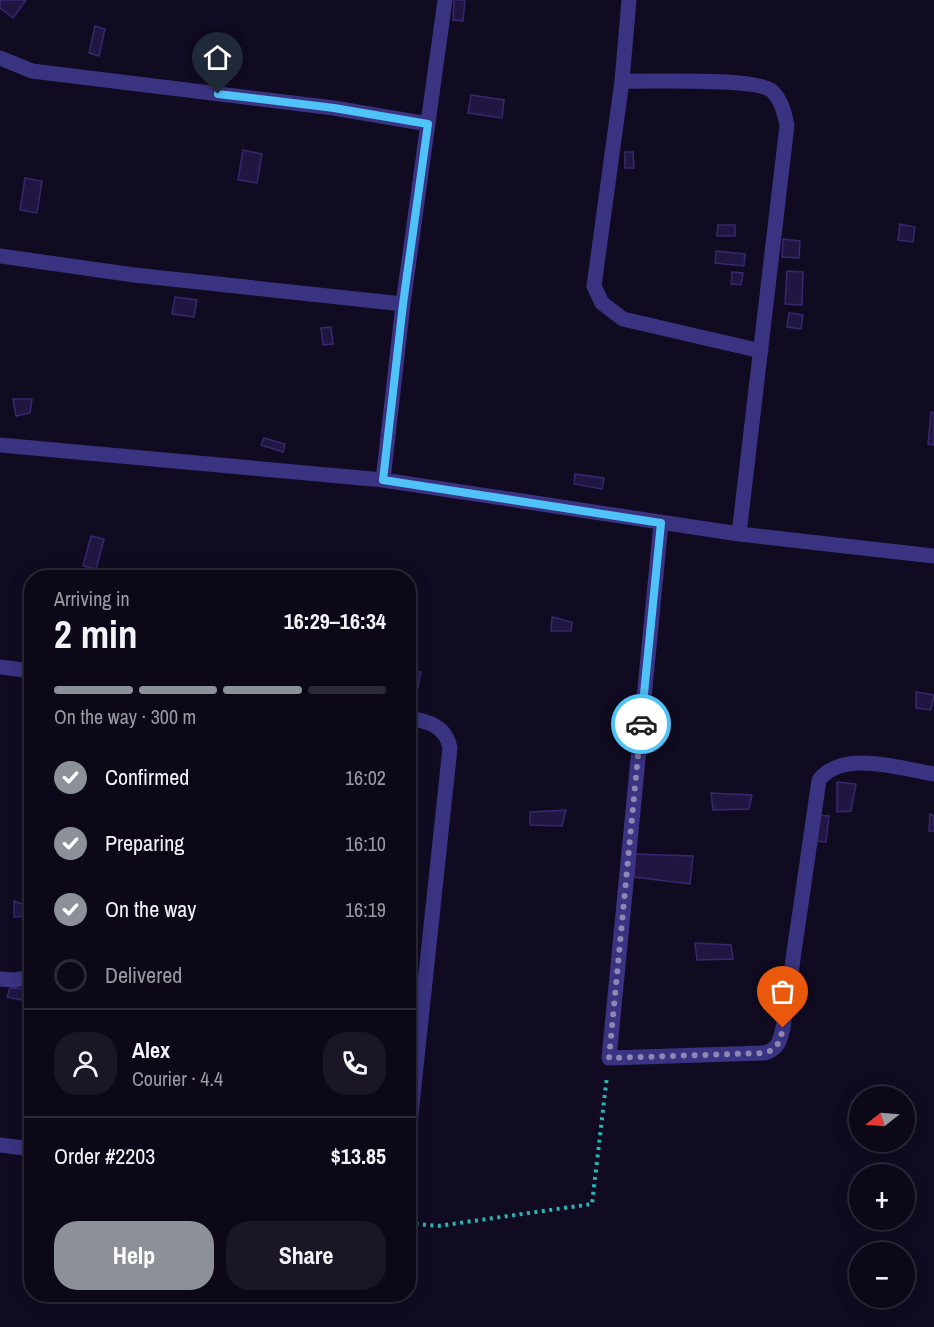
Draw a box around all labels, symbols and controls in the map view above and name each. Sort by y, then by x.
pin [192,32,243,94]
icon: home [201,41,234,74]
text: Arriving in [54,585,130,612]
text: 16:29–16:34 [284,606,386,636]
text: 2 min [54,608,138,660]
courier [611,694,671,754]
text: On the way · 300 m [54,703,196,730]
icon: car [625,708,658,741]
icon: check [54,761,87,794]
text: Confirmed [105,762,189,792]
text: 16:02 [345,764,386,791]
icon: check [54,827,87,860]
text: Preparing [105,828,184,858]
text: 16:10 [345,830,386,857]
icon: check [54,893,87,926]
text: On the way [105,894,196,924]
text: 16:19 [345,896,386,923]
text: Delivered [105,960,182,990]
pin [757,966,808,1028]
icon: bag [766,975,799,1008]
button: person [54,1032,117,1095]
button: phone [323,1032,386,1095]
text: Alex [132,1035,170,1065]
text: Courier · 4.4 [132,1065,223,1092]
north arrow [849,1086,915,1152]
map controls [849,1086,915,1308]
text: Order #2203 [54,1141,155,1171]
text: $13.85 [331,1141,386,1171]
button: + [849,1164,915,1230]
button: Help [54,1221,214,1290]
button: Share [226,1221,386,1290]
button: − [849,1242,915,1308]

